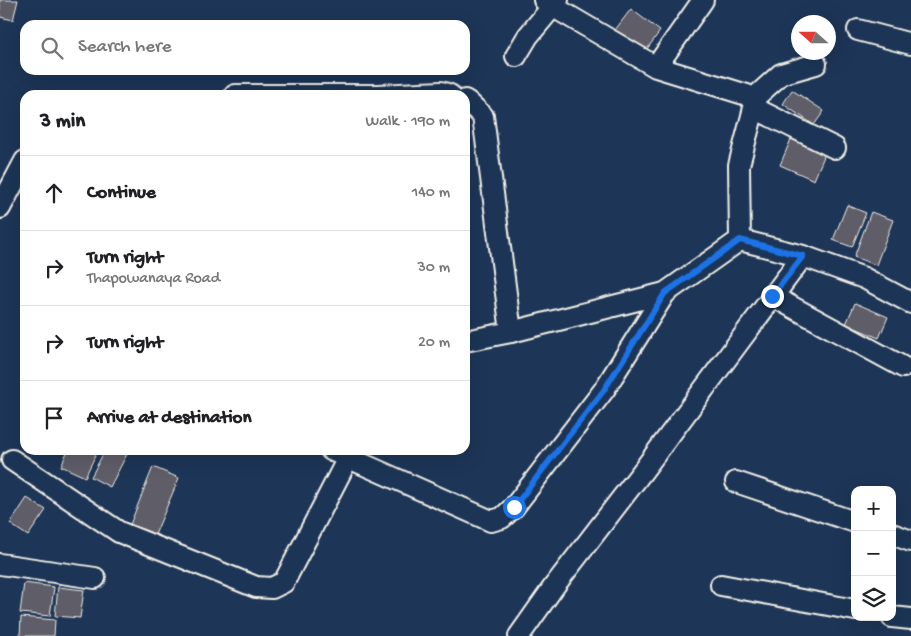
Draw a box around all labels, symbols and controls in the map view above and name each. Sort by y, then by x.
north arrow [791,15,836,60]
search box [20,20,470,75]
icon: search [38,34,66,62]
text: Search here [78,36,172,59]
text: 3 min [40,110,85,135]
text: Walk · 190 m [366,113,450,132]
icon: ahead [40,179,68,207]
text: Continue [87,182,156,205]
text: 140 m [412,184,450,203]
text: Turn right [87,247,163,270]
icon: right [40,254,68,282]
text: 30 m [417,259,450,278]
text: Thapowanaya Road [87,270,220,289]
route end [761,285,784,308]
icon: right [40,329,68,357]
text: Turn right [87,332,163,355]
text: 20 m [418,334,450,353]
icon: arrive [40,404,68,432]
text: Arrive at destination [87,407,251,430]
map controls [851,486,896,621]
button: + [851,486,896,531]
route start [503,496,526,519]
button: − [851,531,896,576]
button: layers [851,576,896,621]

